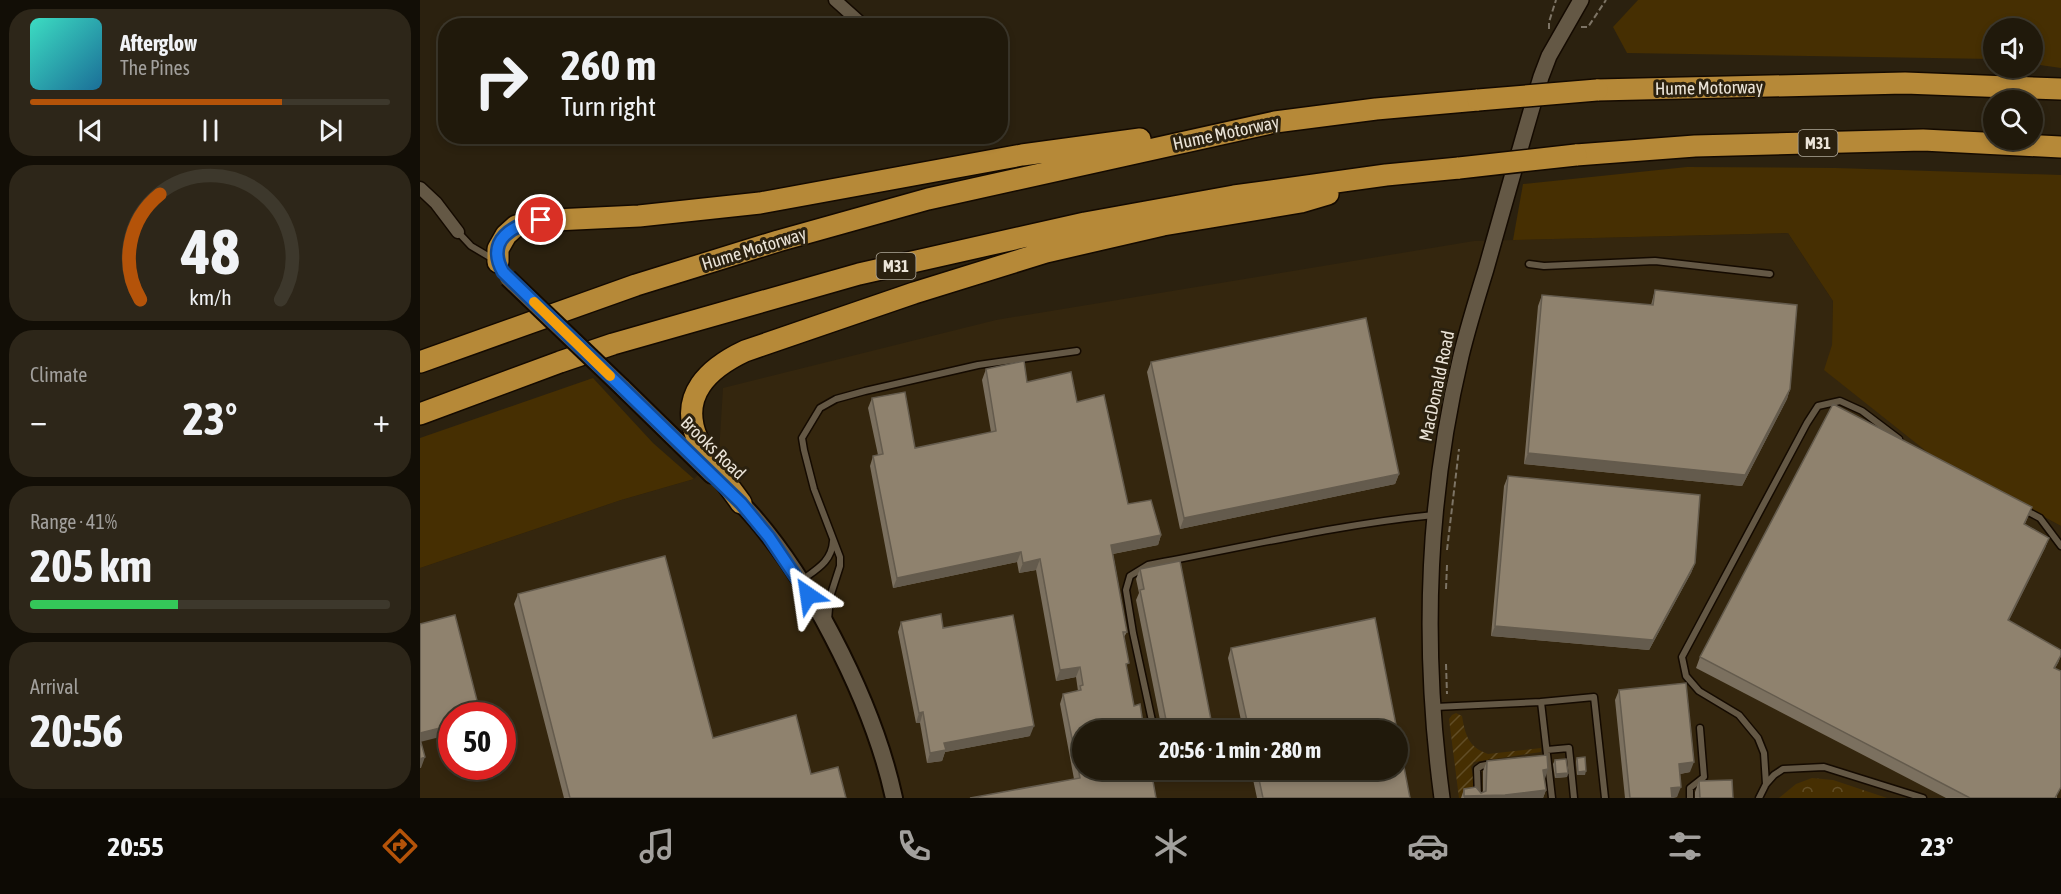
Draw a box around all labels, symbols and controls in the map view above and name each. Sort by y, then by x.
map controls [1983,18,2043,150]
button: sound [1983,18,2043,78]
text: Afterglow [120,30,197,56]
text: 260 m [561,41,656,89]
icon: right [462,42,540,120]
text: The Pines [120,56,190,79]
street label: Hume Motorway [1655,76,1763,99]
button: search [1983,90,2043,150]
text: Turn right [561,91,656,122]
street label: Hume Motorway [1171,111,1281,154]
icon: previous [74,114,107,147]
icon: pause [194,114,227,147]
icon: next [314,114,347,147]
road number: M31 [1798,130,1838,156]
pin [515,194,566,245]
icon: arrive [524,203,557,236]
text: 48 [180,216,239,287]
street label: Hume Motorway [699,223,809,274]
road number: M31 [876,253,916,279]
text: km/h [189,285,231,310]
street label: MacDonald Road [1415,329,1458,443]
text: Climate [30,363,87,386]
text: 23° [183,393,237,445]
text: − [30,401,47,439]
text: + [373,401,390,439]
street label: Brooks Road [677,412,750,484]
text: Range · 41% [30,510,117,533]
text: 205 km [30,540,152,592]
position arrow [776,563,840,627]
text: Arrival [30,675,79,698]
speed limit sign: 50 [438,702,516,780]
text: 20:56 [30,705,124,757]
text: 20:56 · 1 min · 280 m [1159,737,1321,763]
icon: directions [379,825,421,867]
icon: music [636,825,678,867]
icon: phone [893,825,935,867]
icon: climate [1150,825,1192,867]
icon: car [1407,825,1449,867]
icon: filters [1664,825,1706,867]
text: 20:55 [108,831,164,862]
text: 23° [1921,831,1953,862]

